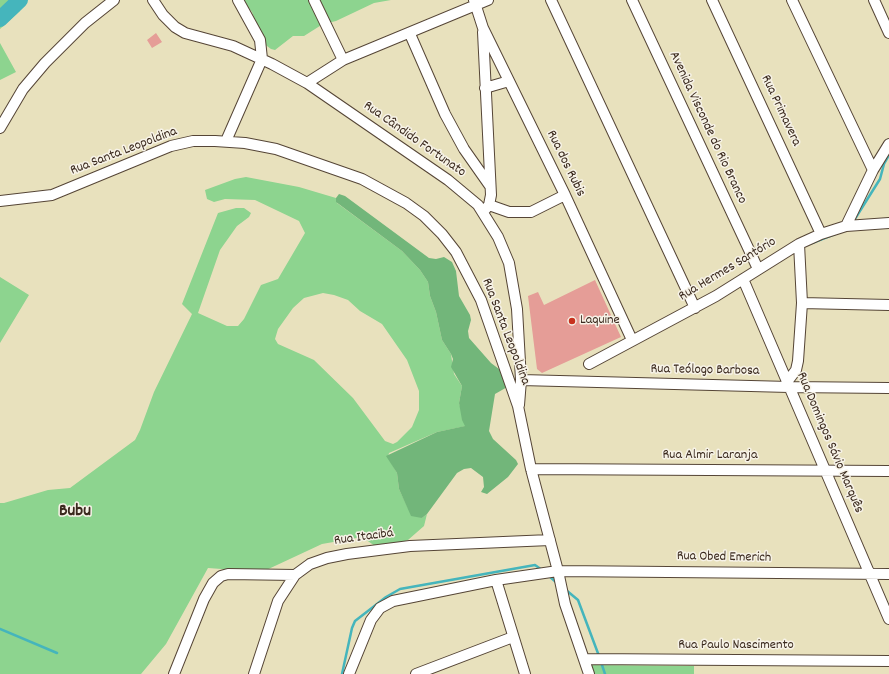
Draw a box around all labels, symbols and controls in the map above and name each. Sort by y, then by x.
street label: Avenida Visconde do Rio Branco [664,49,750,207]
street label: Rua Primavera [756,73,804,149]
street label: Rua Cândido Fortunato [359,98,469,182]
street label: Rua Santa Leopoldina [68,124,180,180]
street label: Rua dos Rubis [542,128,588,200]
street label: Rua Hermes Santório [676,234,780,306]
street label: Rua Santa Leopoldina [477,276,533,388]
place label: Laquine [580,313,620,329]
marker: Laquine [567,316,577,326]
street label: Rua Teólogo Barbosa [650,362,760,380]
street label: Rua Domingos Sávio Marquês [792,370,866,516]
street label: Rua Almir Laranja [663,448,757,464]
district label: Bubu [59,502,91,524]
street label: Rua Itacibá [333,526,395,550]
street label: Rua Obed Emerich [677,549,771,567]
street label: Rua Paulo Nascimento [678,638,794,654]

